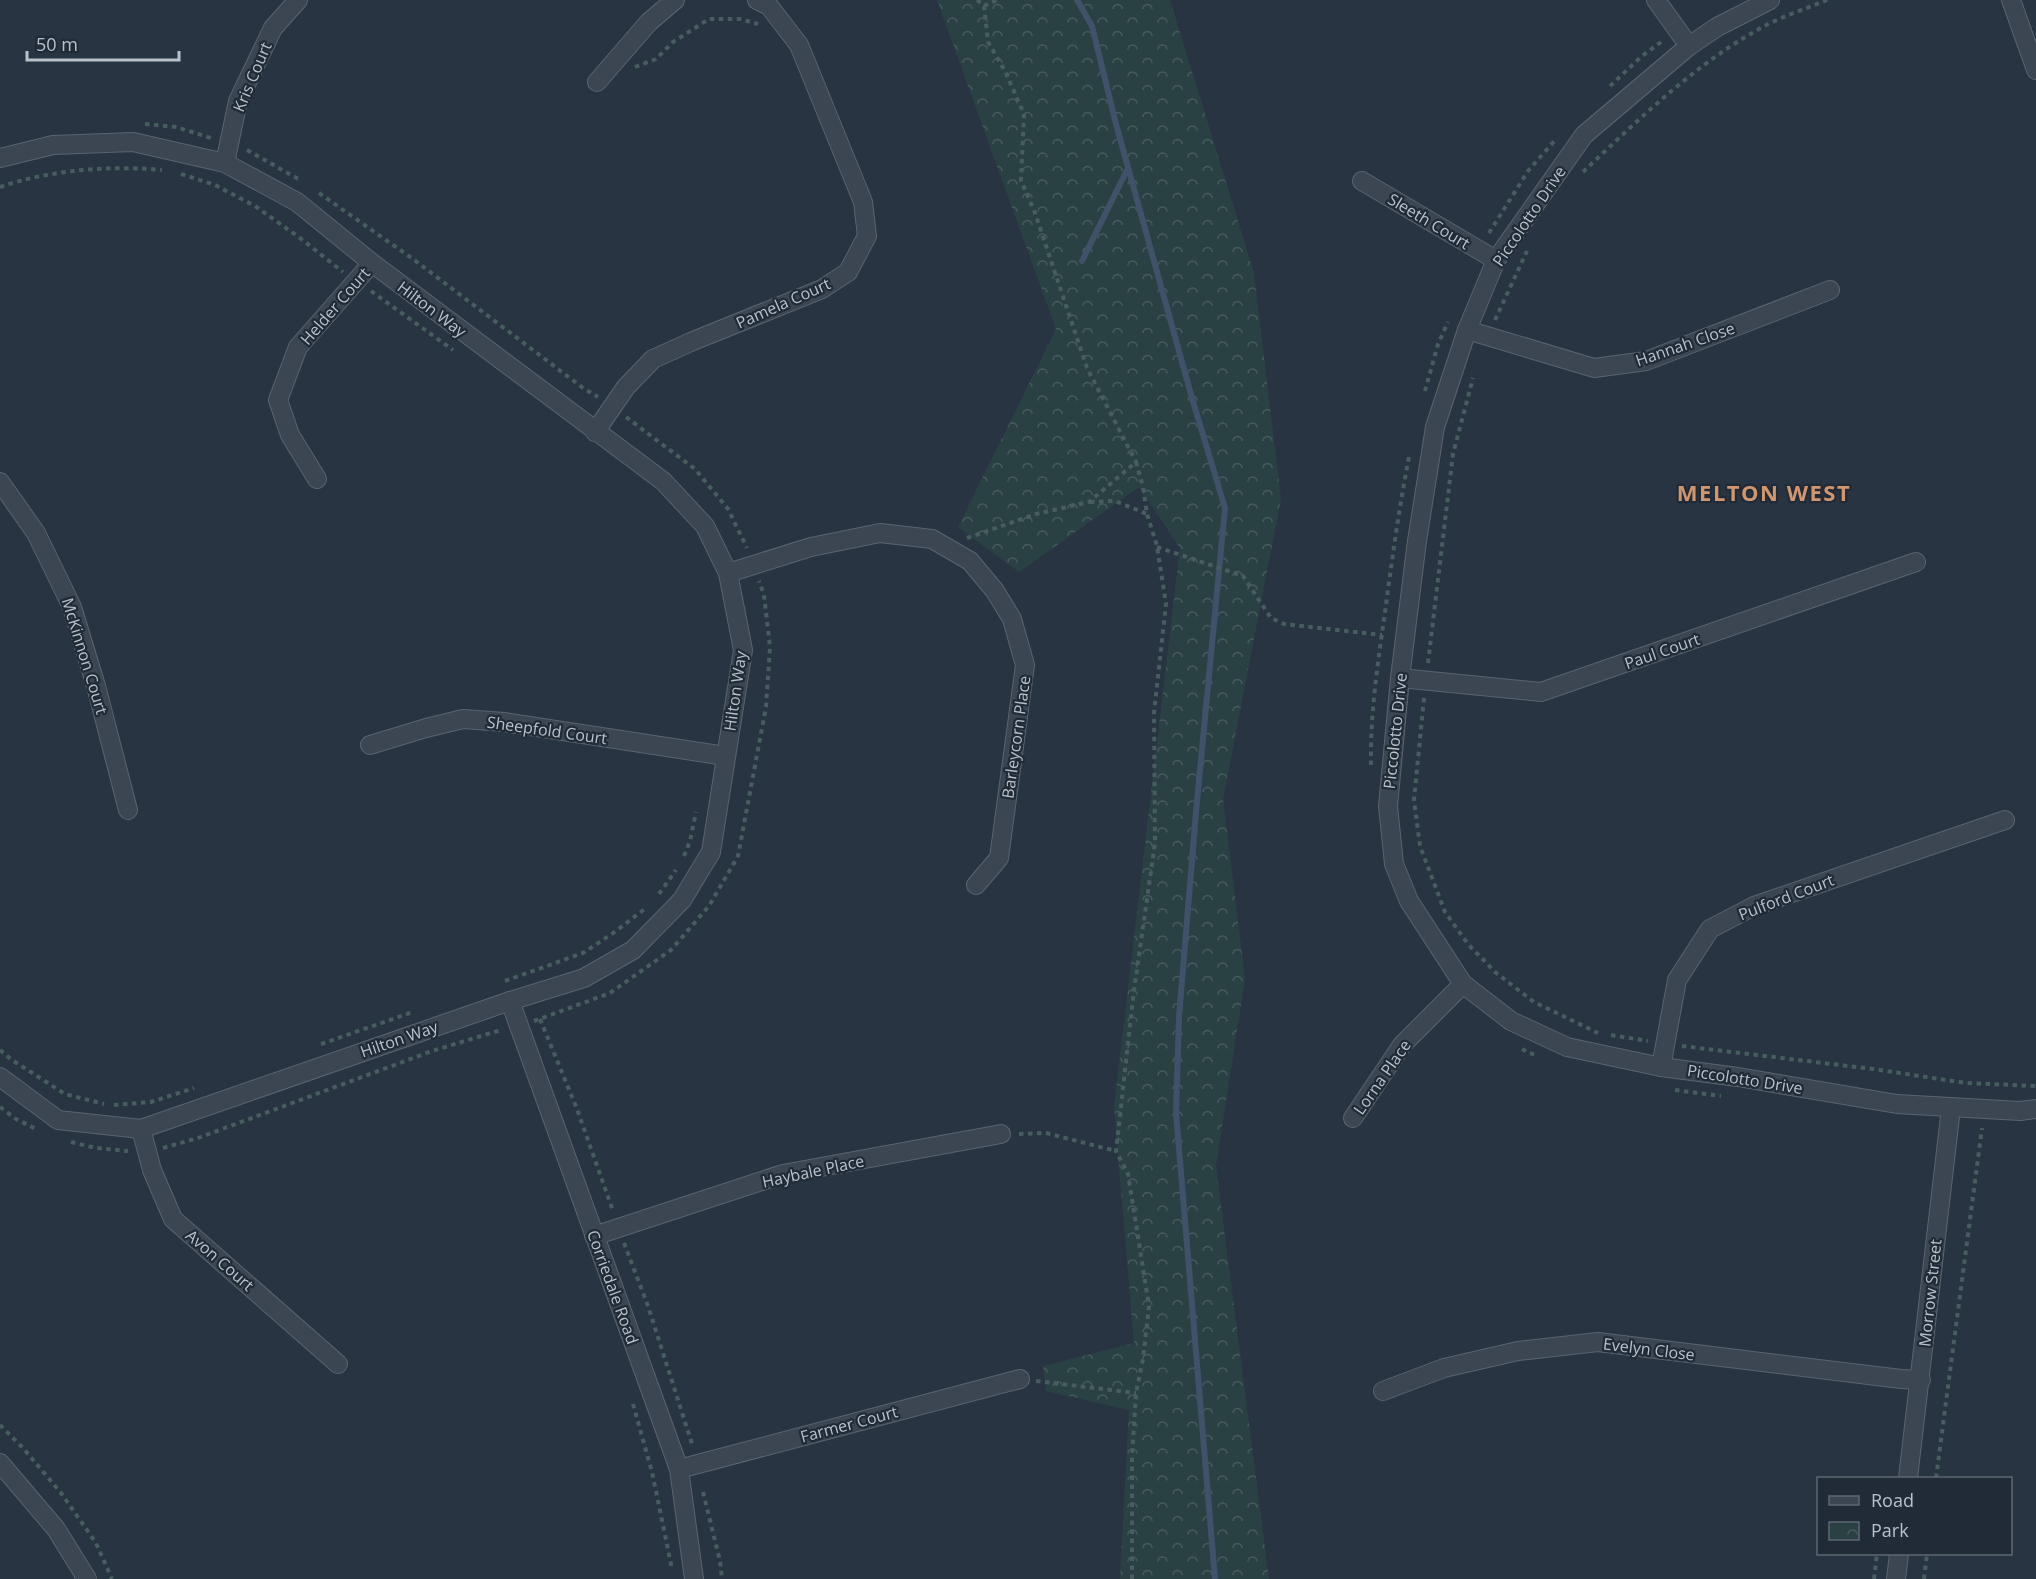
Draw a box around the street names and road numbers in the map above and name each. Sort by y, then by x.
street label: Kris Court [227,38,277,115]
street label: Piccolotto Drive [1487,161,1571,271]
street label: Sleeth Court [1384,188,1474,254]
street label: Helder Court [295,262,375,349]
street label: Pamela Court [732,272,834,334]
street label: Hilton Way [393,276,472,343]
street label: Hannah Close [1632,317,1738,371]
street label: McKinnon Court [57,595,113,717]
street label: Paul Court [1621,628,1703,674]
street label: Hilton Way [718,648,752,733]
street label: Piccolotto Drive [1378,672,1412,790]
street label: Barleycorn Place [996,674,1036,800]
street label: Sheepfold Court [486,711,609,749]
street label: Pulford Court [1735,869,1837,925]
street label: Hilton Way [357,1015,442,1063]
street label: Lorna Place [1348,1035,1416,1119]
street label: Piccolotto Drive [1686,1059,1804,1099]
street label: Haybale Place [760,1149,866,1193]
street label: Avon Court [181,1224,259,1296]
street label: Corriedale Road [582,1227,644,1347]
street label: Morrow Street [1913,1238,1947,1348]
street label: Evelyn Close [1602,1332,1696,1366]
street label: Farmer Court [798,1400,900,1448]

